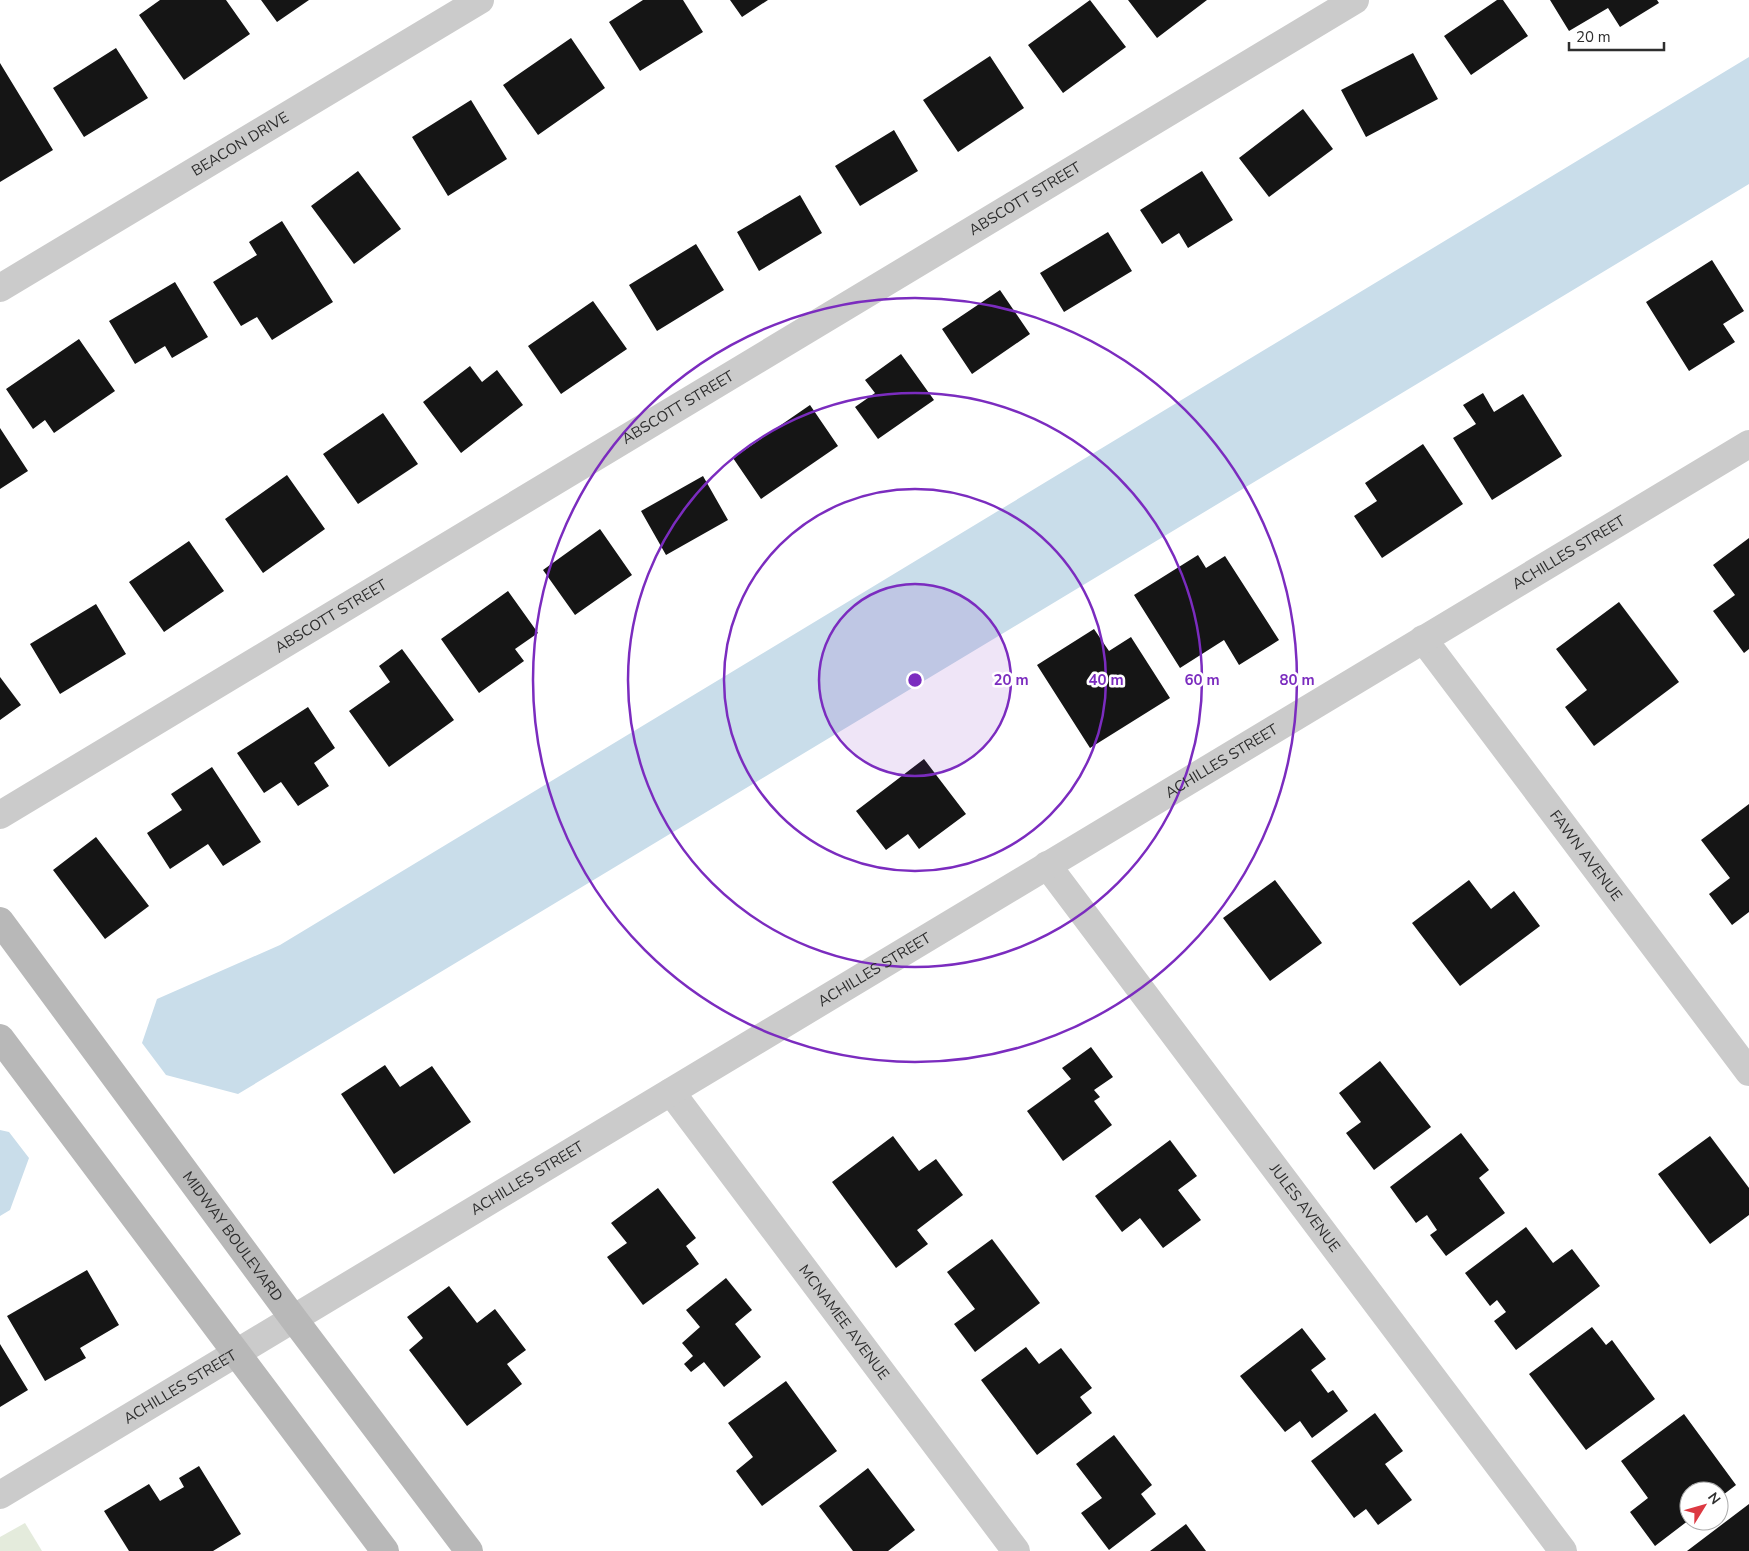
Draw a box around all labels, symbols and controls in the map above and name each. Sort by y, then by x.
scale bar [1569,20,1664,52]
text: 20 m [1576,27,1611,47]
street label: BEACON DRIVE [188,107,292,181]
street label: ABSCOTT STREET [965,157,1085,240]
street label: ABSCOTT STREET [618,366,738,449]
street label: ACHILLES STREET [1508,511,1629,594]
street label: ABSCOTT STREET [271,575,391,657]
text: 20 m [993,670,1029,690]
text: 40 m [1088,670,1124,690]
text: 60 m [1184,670,1220,690]
text: 80 m [1279,670,1315,690]
centre of rings [906,671,924,689]
street label: ACHILLES STREET [1161,719,1282,803]
street label: FAWN AVENUE [1545,806,1627,905]
street label: ACHILLES STREET [814,928,935,1011]
street label: ACHILLES STREET [467,1137,587,1220]
street label: JULES AVENUE [1265,1159,1345,1256]
street label: MIDWAY BOULEVARD [178,1167,287,1306]
street label: MCNAMEE AVENUE [794,1261,894,1384]
street label: ACHILLES STREET [120,1345,240,1429]
north arrow [1679,1481,1729,1531]
text: N [1703,1489,1725,1508]

